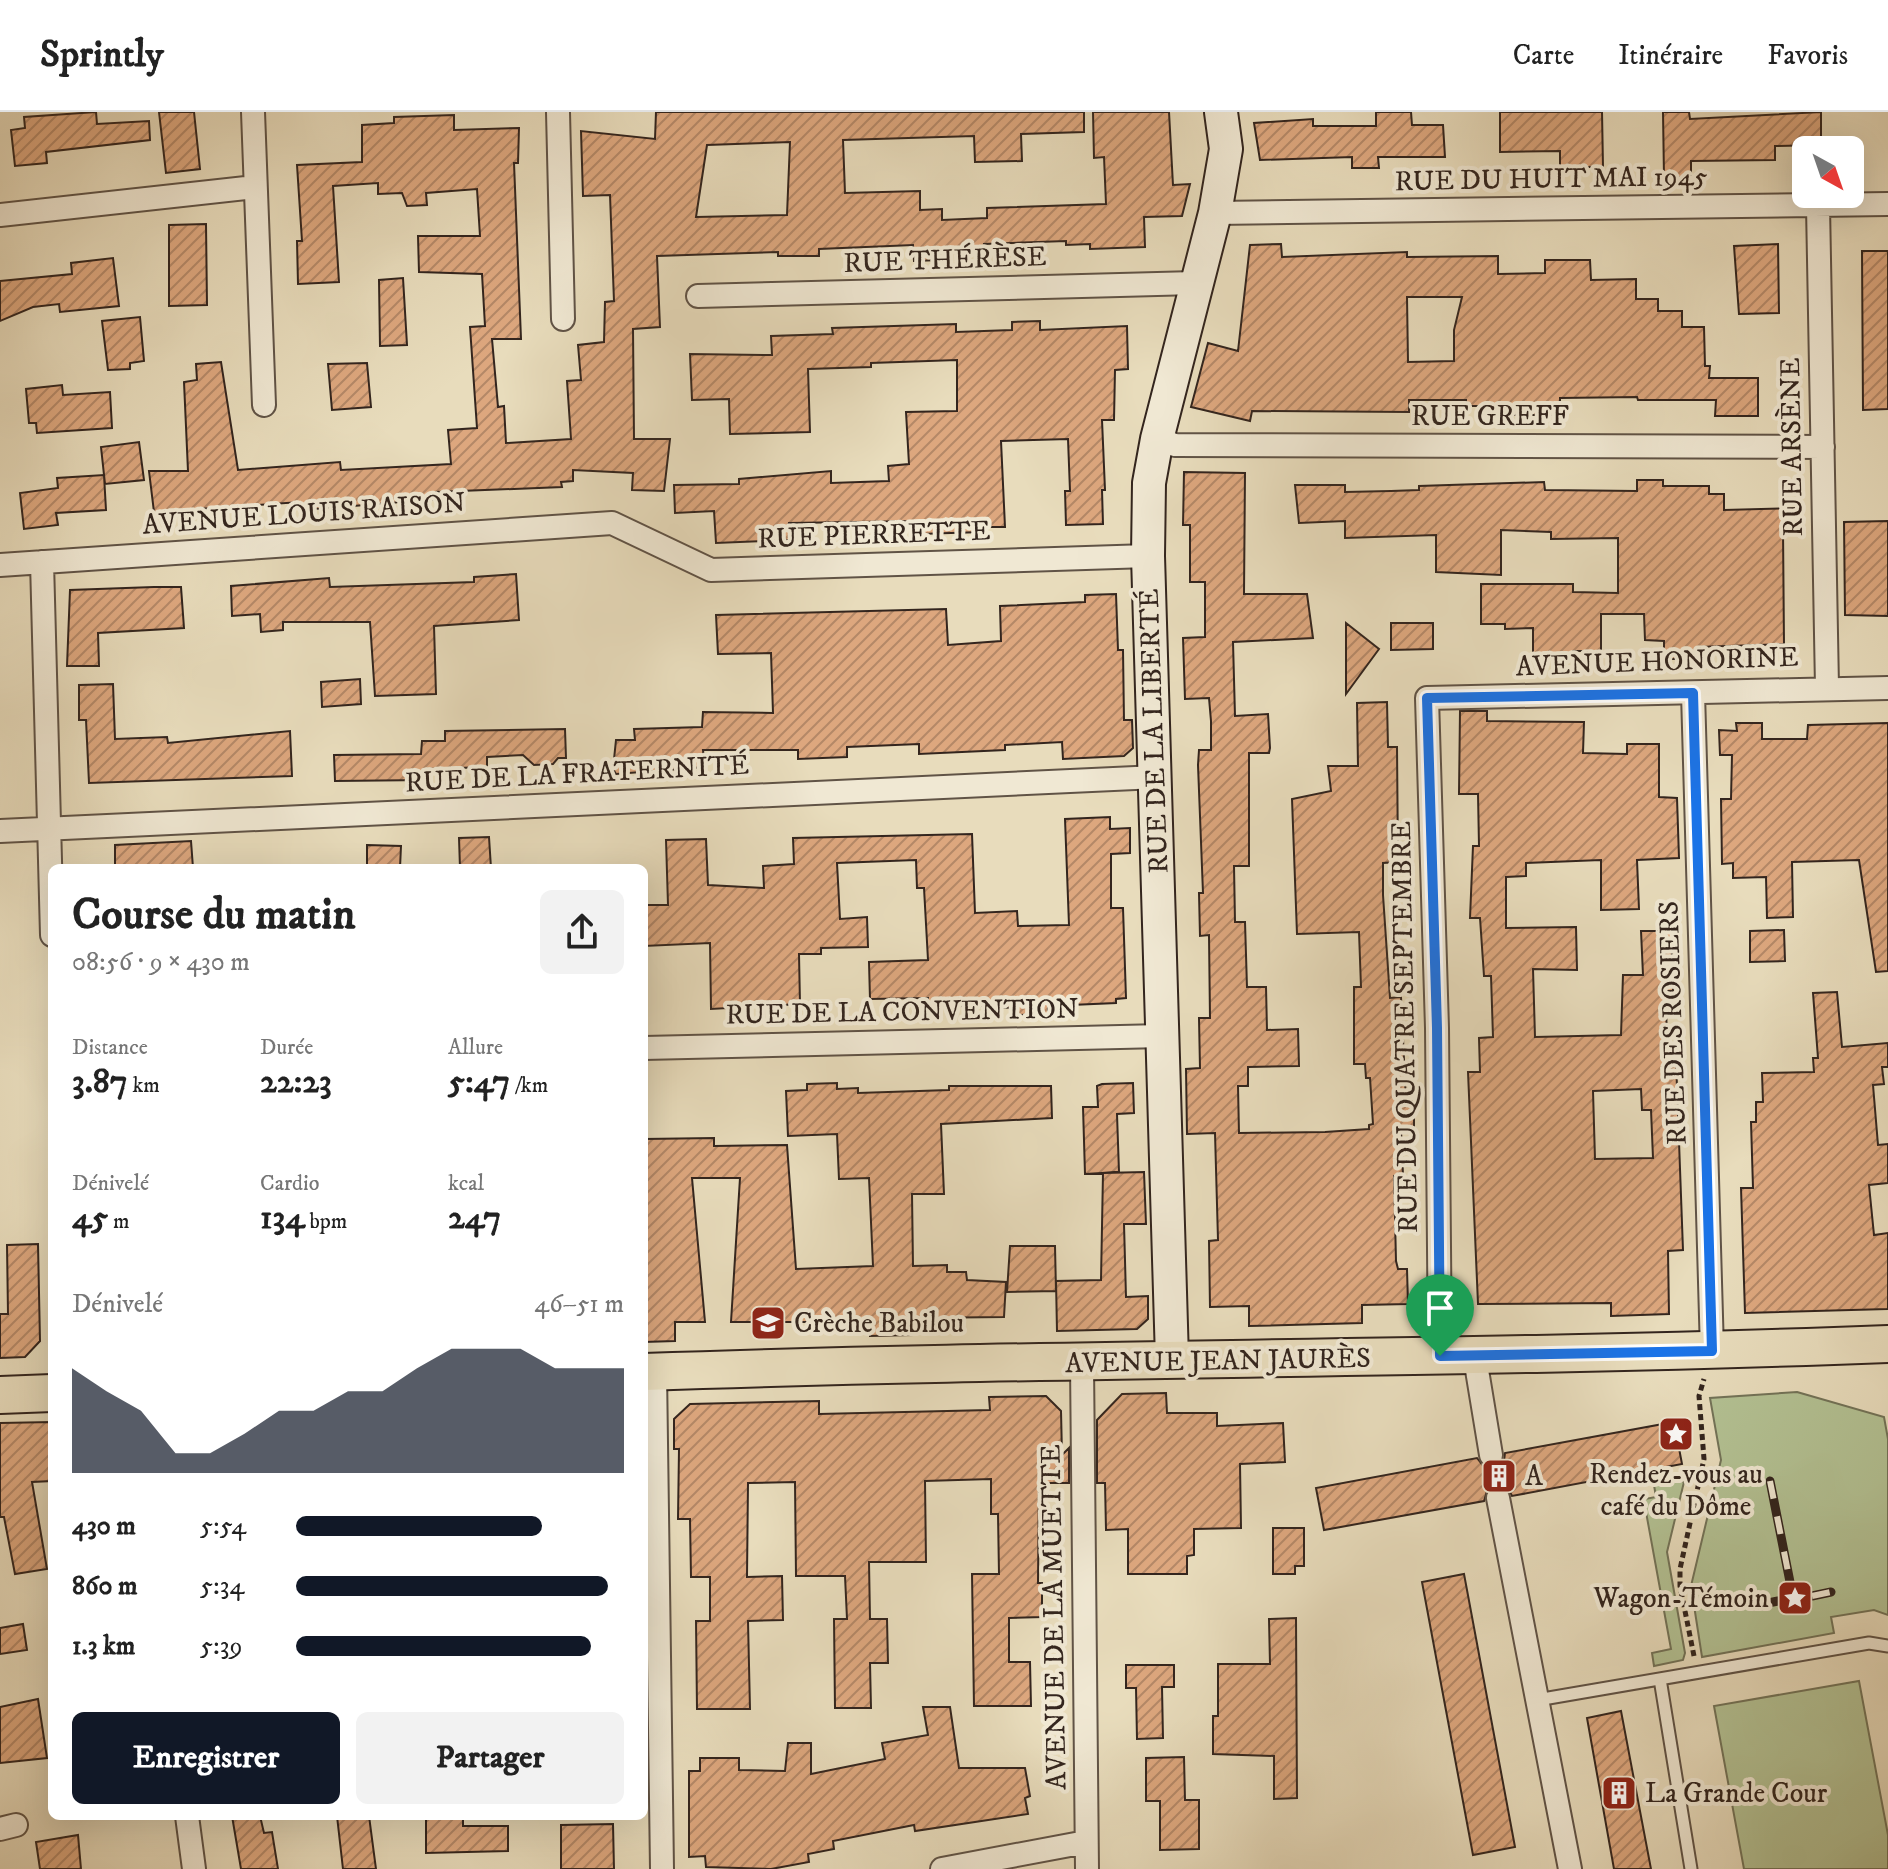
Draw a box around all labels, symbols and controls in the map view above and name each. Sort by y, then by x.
text: Sprintly [40,31,164,79]
text: Carte [1513,38,1574,73]
text: Itinéraire [1618,38,1723,73]
text: Favoris [1767,38,1848,73]
north arrow [1792,136,1864,208]
map controls [1792,136,1864,208]
street label: RUE DU HUIT MAI 1945 [1394,159,1708,199]
street label: RUE THÉRÈSE [843,239,1047,281]
street label: RUE ARSÈNE [1773,357,1811,537]
street label: RUE GREFF [1411,399,1569,434]
street label: AVENUE LOUIS RAISON [141,485,467,543]
street label: RUE PIERRETTE [757,513,991,557]
street label: RUE DE LA LIBERTÉ [1132,588,1176,874]
street label: AVENUE HONORINE [1515,640,1799,684]
street label: RUE DE LA FRATERNITÉ [404,748,750,800]
street label: RUE DU QUATRE SEPTEMBRE [1384,821,1426,1233]
text: Course du matin [72,888,355,943]
button: share [540,890,624,974]
street label: RUE DES ROSIERS [1651,900,1695,1146]
text: 08:56 · 9 × 430 m [72,946,250,979]
street label: RUE DE LA CONVENTION [725,991,1079,1033]
text: Distance [72,1034,148,1061]
text: Durée [260,1034,313,1061]
text: Allure [448,1034,503,1061]
text: 3.87 [72,1061,128,1103]
text: 22:23 [260,1061,332,1103]
text: 5:47 [448,1061,510,1103]
text: km [128,1072,160,1099]
text: /km [510,1072,548,1099]
text: Dénivelé [72,1170,149,1197]
text: Cardio [260,1170,319,1197]
text: kcal [448,1170,484,1197]
text: 45 [72,1197,108,1239]
text: 134 [260,1197,305,1239]
text: 247 [448,1197,501,1239]
text: m [108,1208,130,1235]
text: bpm [305,1208,347,1235]
pin [1406,1274,1474,1356]
icon: arrive [1418,1286,1462,1330]
text: Dénivelé [72,1288,163,1321]
text: 46–51 m [534,1288,624,1321]
school or university icon: Crèche Babilou [749,1304,787,1342]
place label: Crèche Babilou [794,1306,964,1341]
street label: AVENUE JEAN JAURÈS [1065,1341,1371,1381]
place icon: Rendez-vous au café du Dôme [1657,1415,1695,1453]
street label: AVENUE DE LA MUETTE [1033,1444,1075,1790]
building icon: A [1480,1457,1518,1495]
place label: Rendez-vous au café du Dôme [1589,1457,1763,1524]
place label: A [1525,1459,1544,1494]
text: 430 m [72,1510,136,1543]
text: 5:54 [200,1510,246,1543]
text: 860 m [72,1570,138,1603]
text: 5:34 [200,1570,244,1603]
place icon: Wagon-Témoin [1776,1579,1814,1617]
place label: Wagon-Témoin [1593,1581,1769,1616]
text: 1.3 km [72,1630,135,1663]
text: 5:39 [200,1630,242,1663]
button: Enregistrer [72,1712,340,1804]
button: Partager [356,1712,624,1804]
building icon: La Grande Cour [1600,1774,1638,1812]
place label: La Grande Cour [1645,1776,1828,1811]

